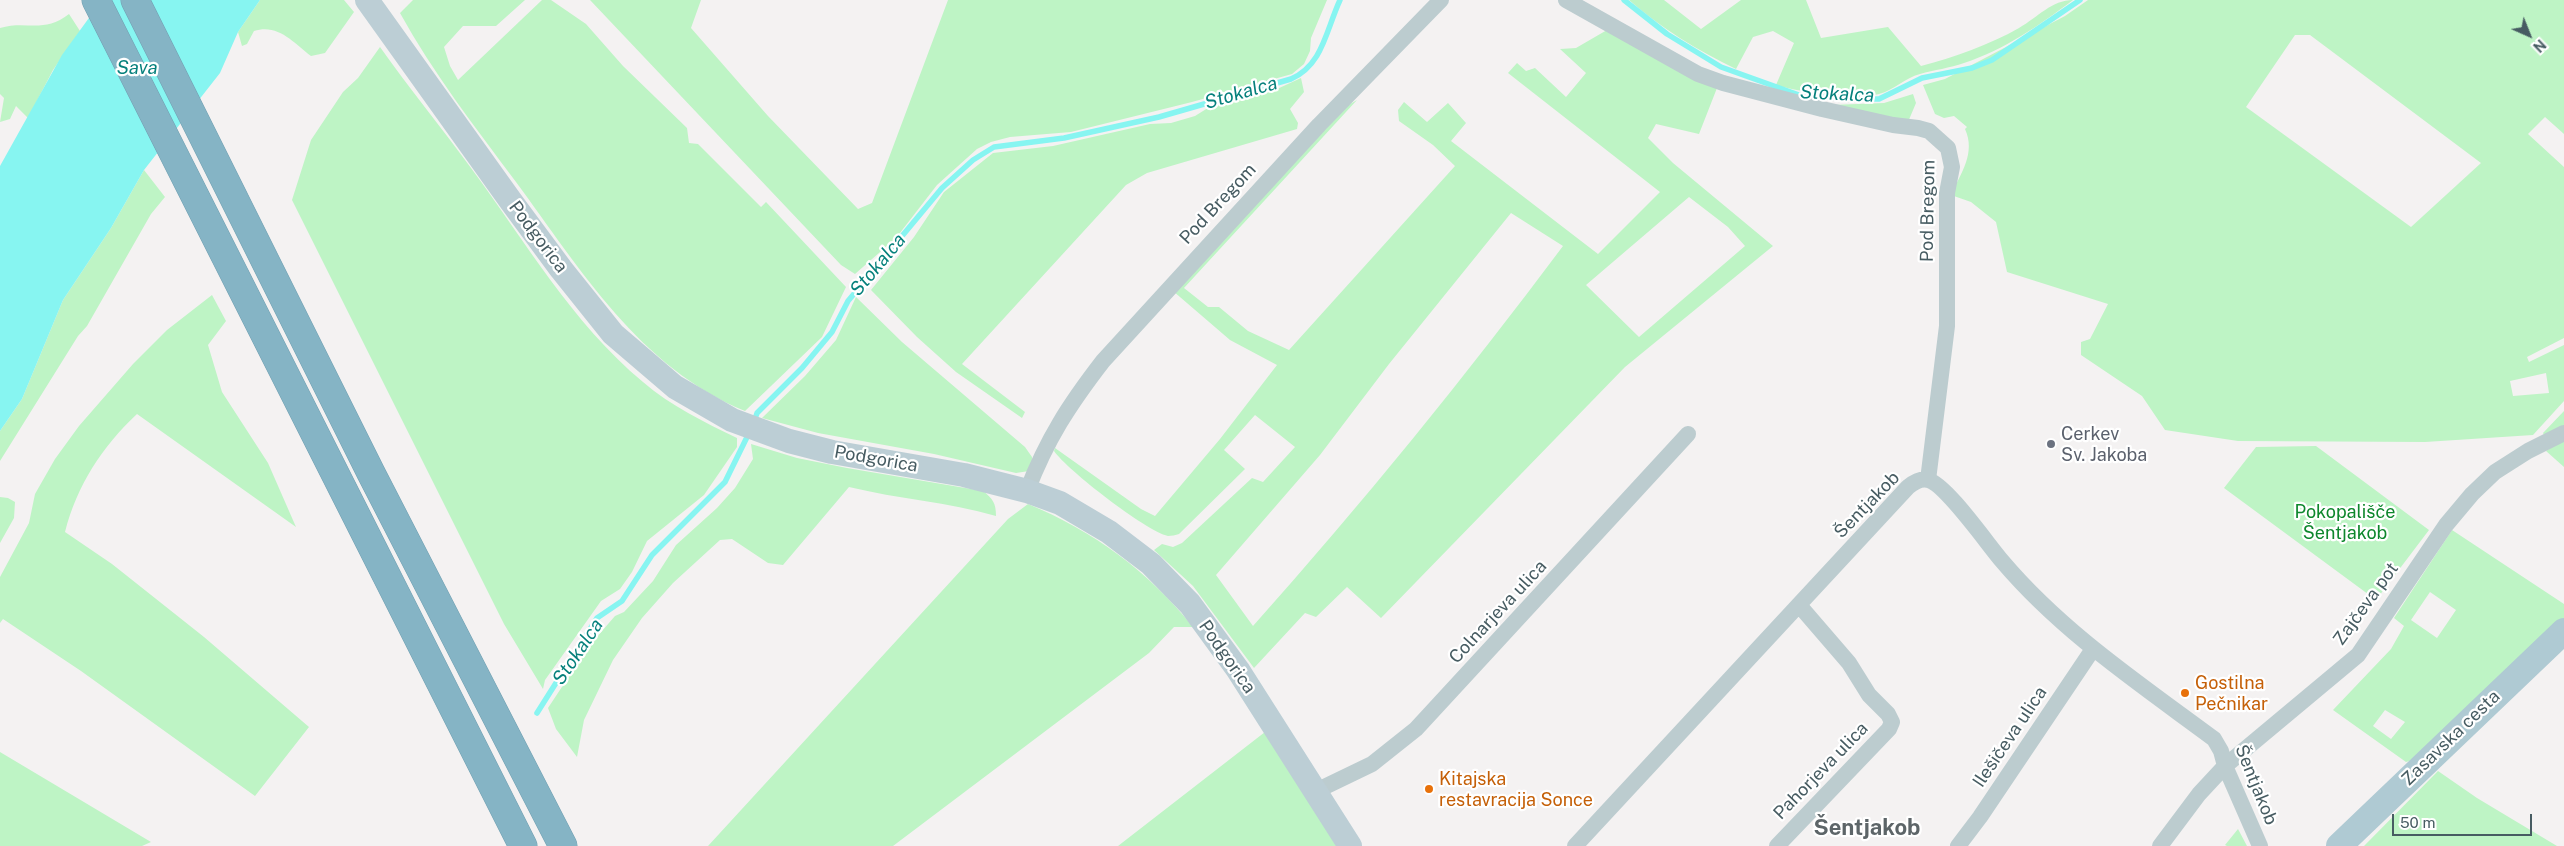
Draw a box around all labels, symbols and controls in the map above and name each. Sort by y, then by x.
north arrow [2504,10,2554,60]
text: N [2530,36,2549,55]
water label: Sava [116,57,158,79]
water label: Stokalca [1202,72,1280,114]
water label: Stokalca [1799,81,1875,107]
street label: Pod Bregom [1175,159,1261,249]
street label: Pod Bregom [1916,160,1940,262]
street label: Podgorica [504,197,572,277]
water label: Stokalca [845,229,911,301]
place label: Cerkev Sv. Jakoba [2061,423,2147,466]
marker: Cerkev Sv. Jakoba [2045,438,2057,450]
street label: Podgorica [833,441,919,477]
street label: Šentjakob [1830,467,1904,543]
park label: Pokopališče Šentjakob [2295,501,2395,544]
street label: Colnarjeva ulica [1445,556,1551,668]
street label: Zajčeva pot [2329,559,2403,649]
water label: Stokalca [548,615,608,689]
street label: Podgorica [1194,616,1260,698]
place label: Gostilna Pečnikar [2195,672,2268,714]
street label: Ilešičeva ulica [1968,683,2052,791]
street label: Zasavska cesta [2397,686,2505,790]
marker: Gostilna Pečnikar [2179,687,2191,699]
street label: Pahorjeva ulica [1769,718,1873,824]
street label: Šentjakob [2230,742,2282,828]
place label: Kitajska restavracija Sonce [1439,768,1593,811]
marker: Kitajska restavracija Sonce [1423,783,1435,795]
scale bar [2394,804,2534,836]
text: 50 m [2400,814,2435,831]
district label: Šentjakob [1814,815,1920,841]

